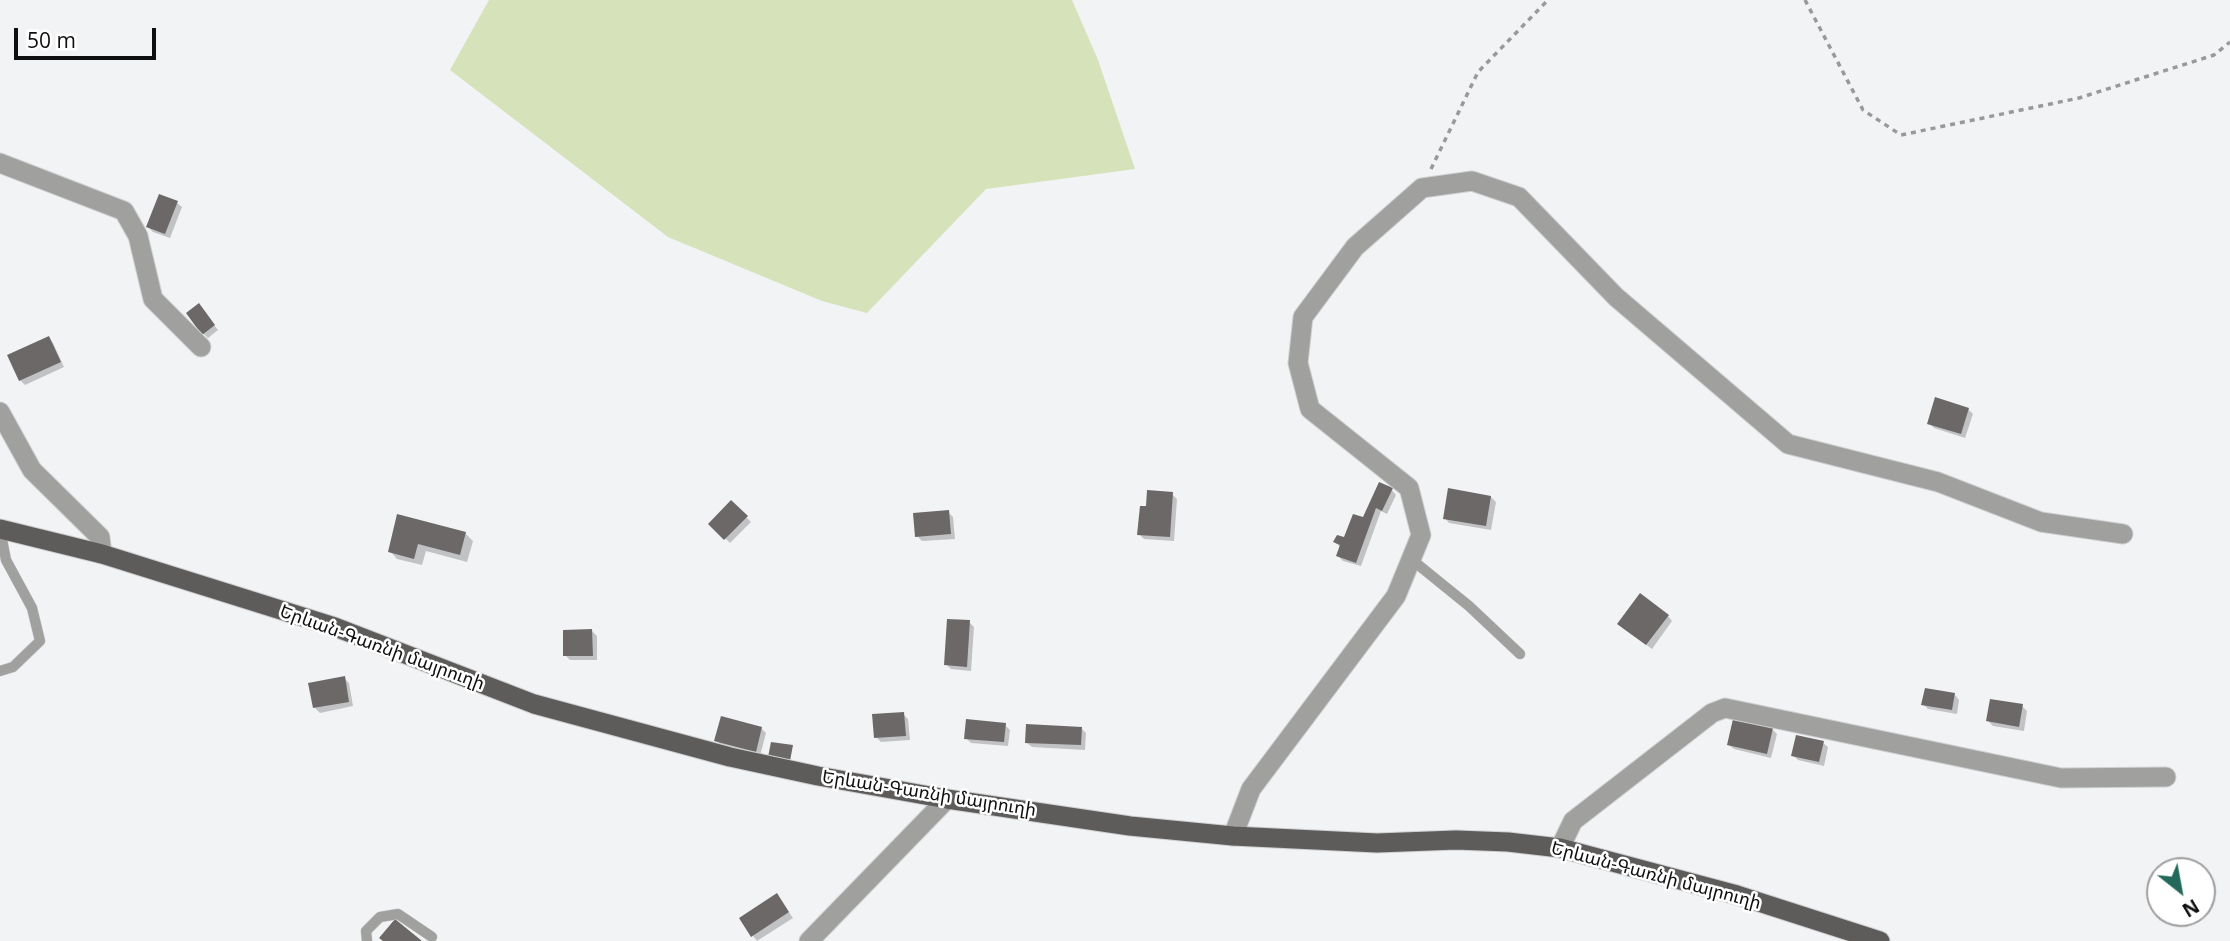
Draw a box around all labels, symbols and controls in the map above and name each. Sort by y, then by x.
scale bar [18,14,159,58]
text: 50 m [27,26,76,54]
street label: Երևան-Գառնի մայրուղի [277,601,487,695]
street label: Երևան-Գառնի մայրուղի [820,766,1038,822]
street label: Երևան-Գառնի մայրուղի [1549,838,1763,914]
north arrow [2146,857,2216,927]
text: N [2177,893,2204,923]

